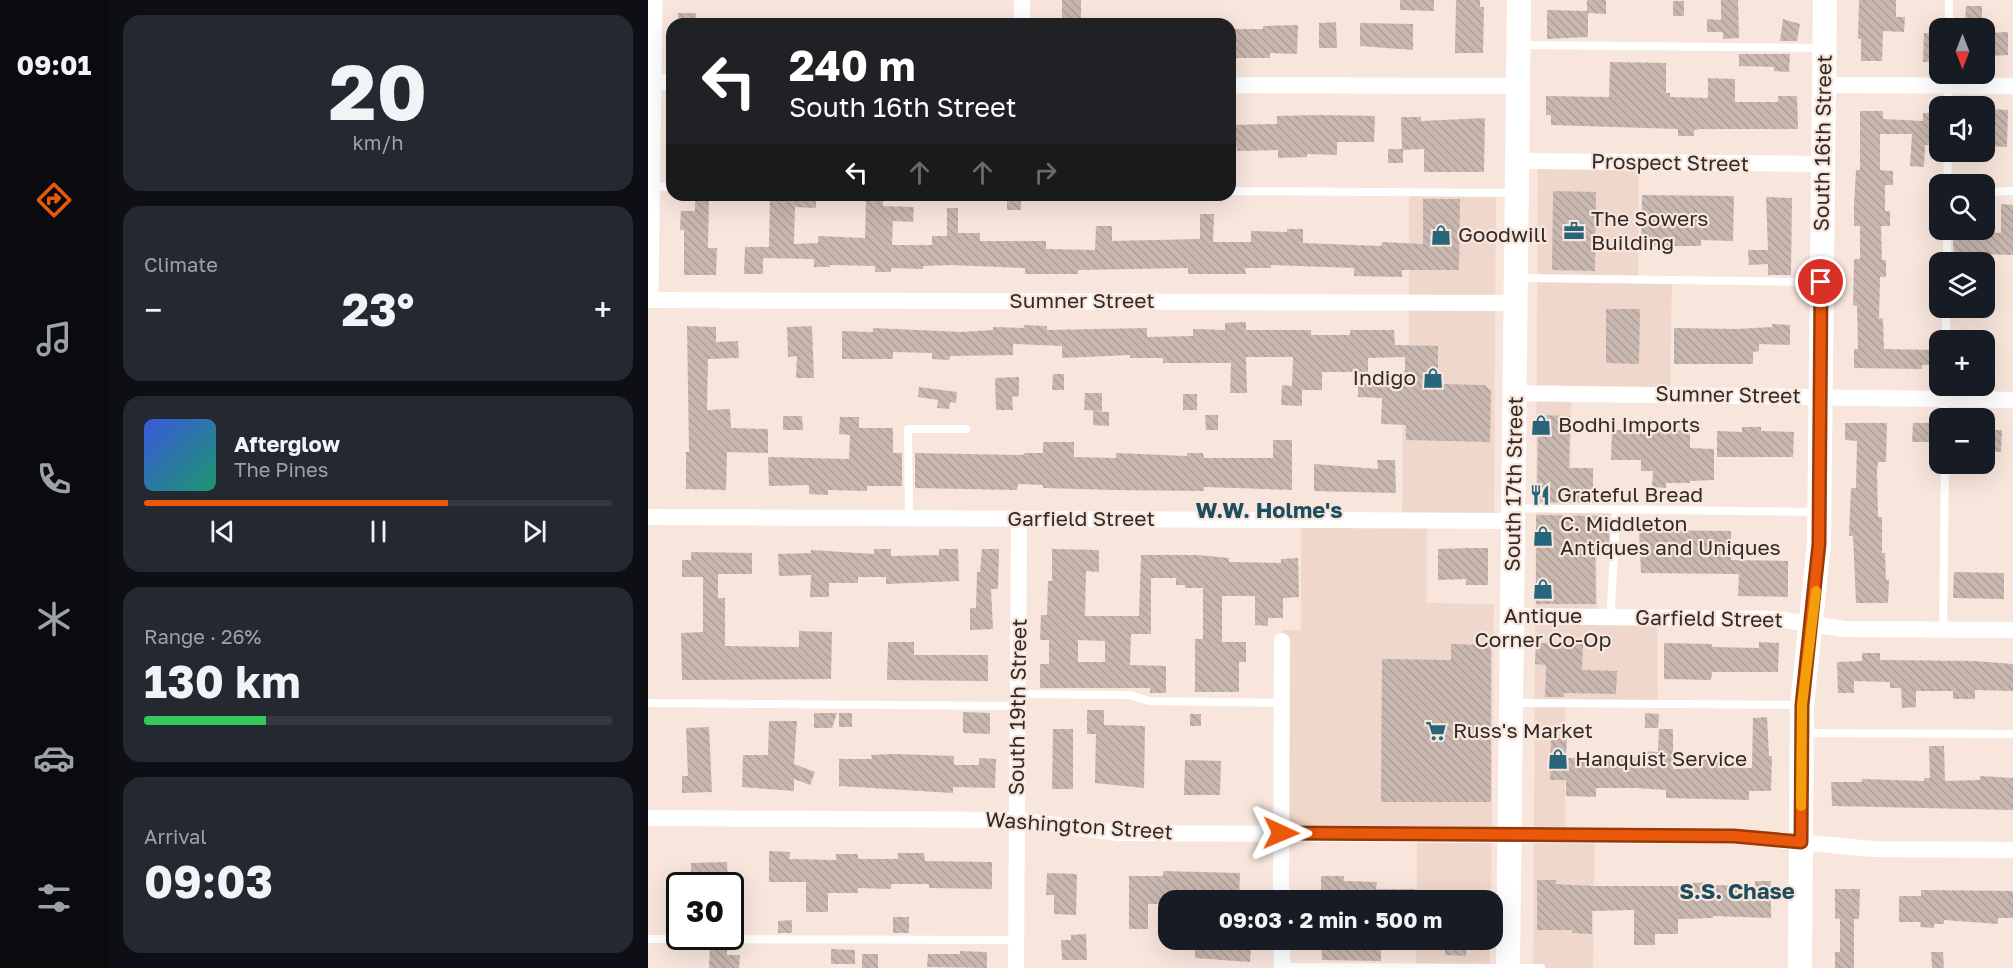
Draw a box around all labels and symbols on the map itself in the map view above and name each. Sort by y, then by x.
north arrow [1929,18,1995,84]
street label: South 16th Street [1807,54,1837,232]
street label: Prospect Street [1591,148,1749,176]
place label: The Sowers Building [1591,205,1709,255]
office icon: The Sowers Building [1562,219,1586,243]
place label: Goodwill [1458,221,1547,247]
shop icon: Goodwill [1429,223,1453,247]
pin [1795,256,1846,307]
street label: Sumner Street [1009,287,1155,313]
place label: Indigo [1352,364,1416,390]
shop icon: Indigo [1421,366,1445,390]
street label: Sumner Street [1655,380,1801,408]
street label: South 17th Street [1498,396,1528,572]
place label: Bodhi Imports [1558,411,1700,437]
shop icon: Bodhi Imports [1529,413,1553,437]
place label: Grateful Bread [1557,481,1703,507]
restaurant icon: Grateful Bread [1528,483,1552,507]
district label: W.W. Holme's [1195,496,1343,523]
street label: Garfield Street [1007,505,1155,531]
place label: C. Middleton Antiques and Uniques [1560,510,1781,560]
shop icon: C. Middleton Antiques and Uniques [1531,524,1555,548]
shop icon: Antique Corner Co-Op [1531,577,1555,601]
place label: Antique Corner Co-Op [1475,602,1611,652]
street label: Garfield Street [1635,604,1783,632]
street label: South 19th Street [1002,618,1032,796]
place label: Russ's Market [1453,717,1593,743]
supermarket icon: Russ's Market [1424,719,1448,743]
place label: Hanquist Service [1575,745,1747,771]
shop icon: Hanquist Service [1546,747,1570,771]
position arrow [1249,801,1313,865]
street label: Washington Street [984,805,1174,845]
speed limit sign: 30 [666,872,744,950]
district label: S.S. Chase [1679,877,1795,904]

